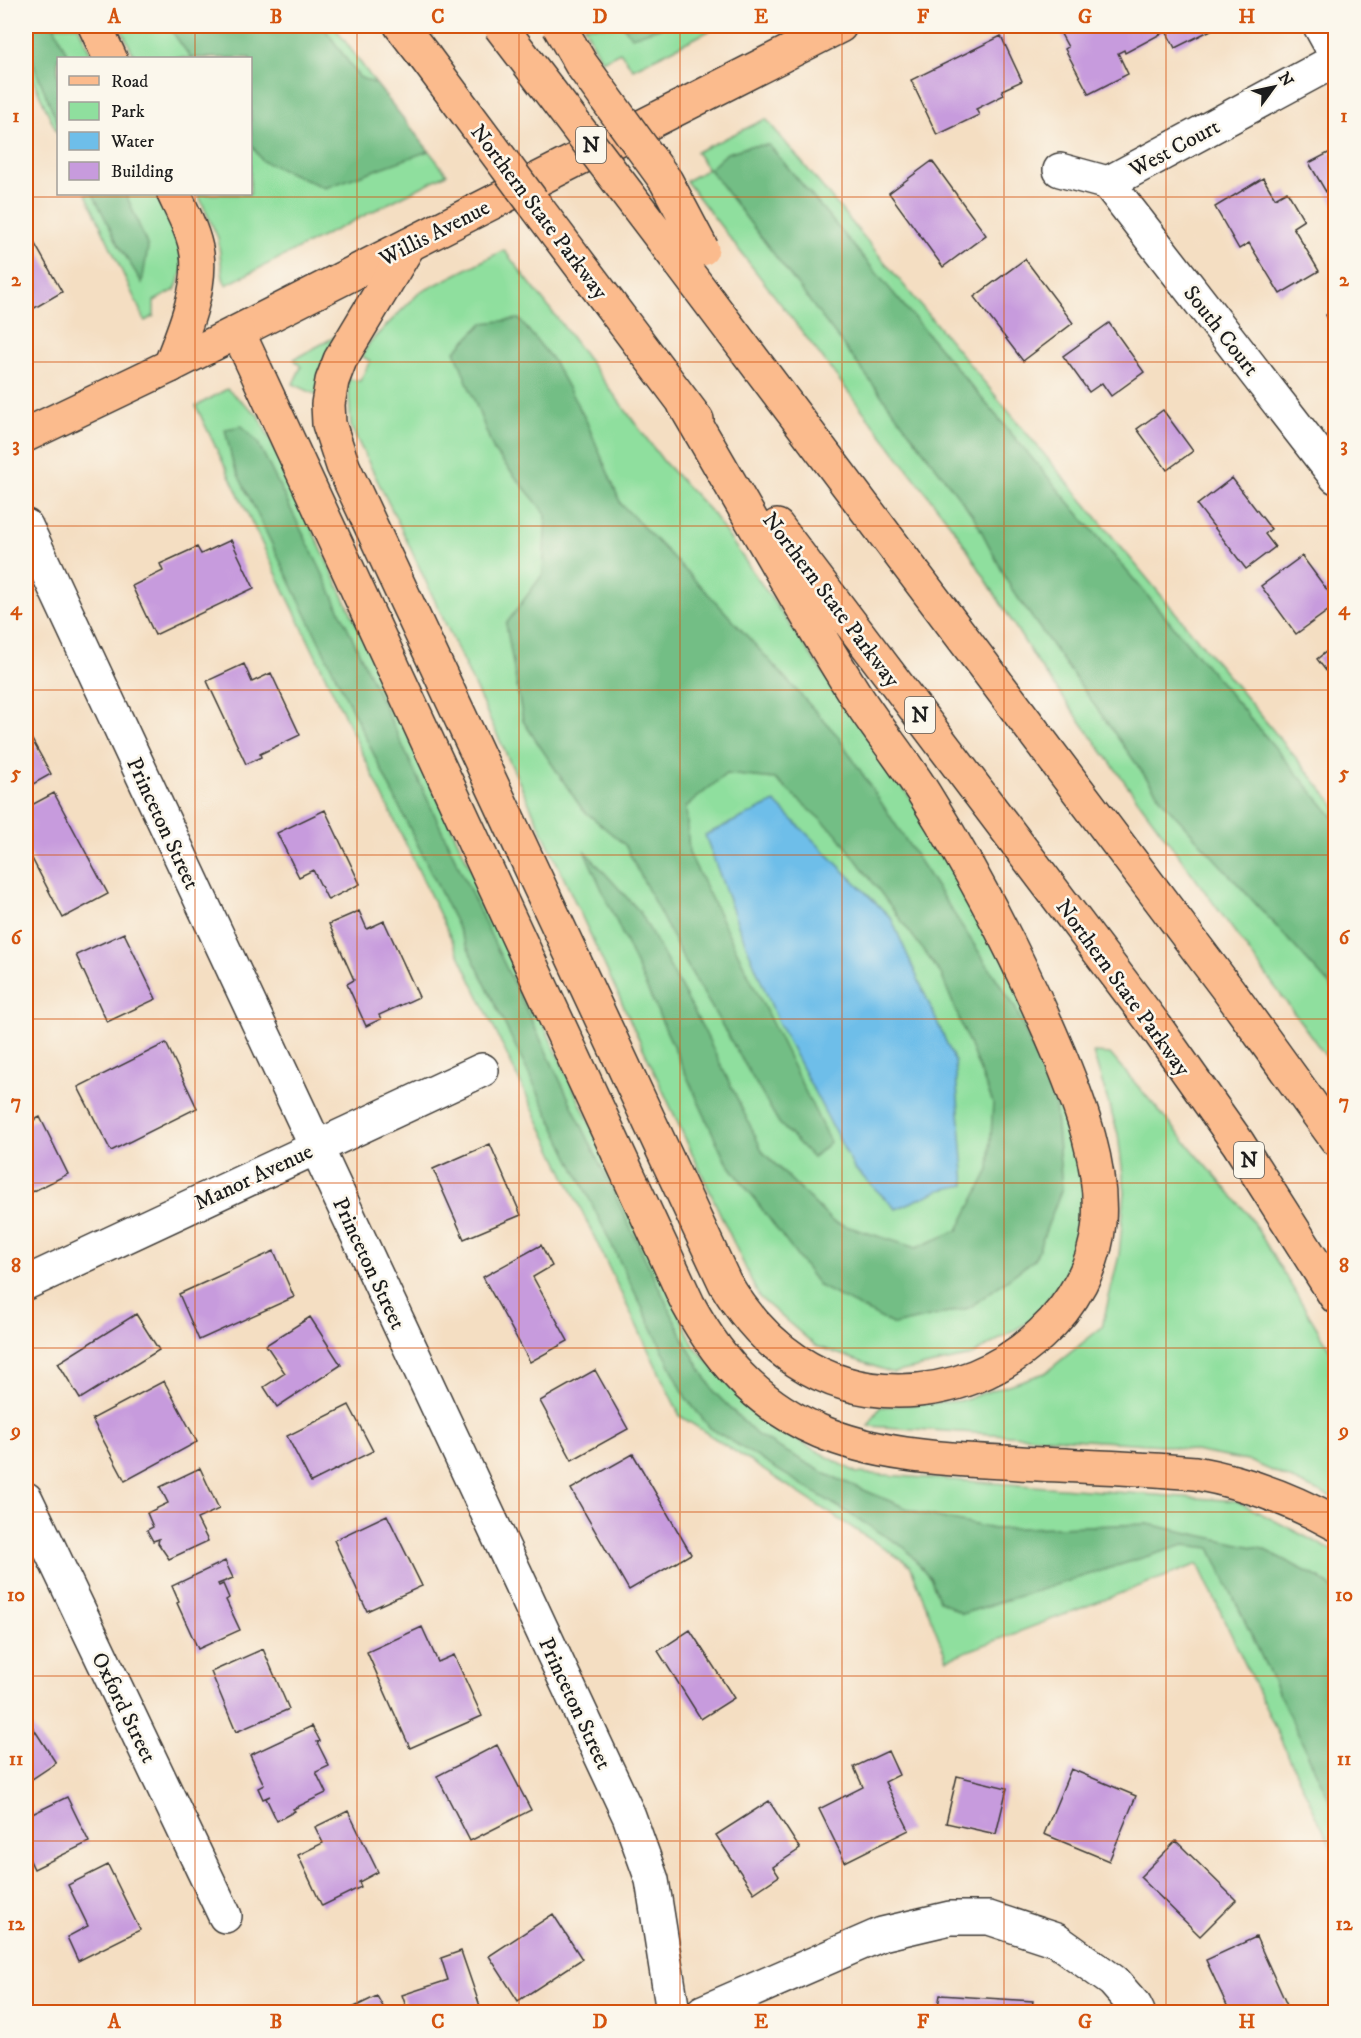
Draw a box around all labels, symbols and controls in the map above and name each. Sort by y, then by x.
text: A [107,5,122,30]
text: B [270,5,282,30]
text: C [431,5,445,30]
text: D [593,5,608,30]
text: E [754,5,768,30]
text: F [917,5,930,30]
text: G [1078,5,1092,30]
text: H [1239,5,1256,30]
legend [57,57,252,195]
north arrow [1244,57,1304,117]
text: N [1274,68,1298,90]
text: Road [111,71,148,93]
text: Park [111,101,145,123]
text: 1 [12,104,20,129]
text: 1 [1340,104,1348,129]
street label: West Court [1124,113,1225,184]
street label: Northern State Parkway [464,119,614,305]
road number: N [576,127,606,163]
text: Water [110,131,154,153]
text: Building [111,161,173,183]
street label: Willis Avenue [374,194,494,273]
text: 2 [11,268,22,293]
text: 2 [1339,268,1350,293]
street label: South Court [1177,280,1265,382]
text: 3 [12,433,20,458]
text: 3 [1340,433,1348,458]
street label: Northern State Parkway [756,507,906,693]
text: 4 [10,597,23,622]
text: 4 [1338,597,1351,622]
road number: N [905,697,935,733]
street label: Princeton Street [120,753,205,894]
text: 5 [10,761,21,786]
text: 5 [1338,761,1349,786]
street label: Northern State Parkway [1050,894,1196,1082]
text: 6 [11,926,23,951]
text: 6 [1339,926,1351,951]
text: 7 [11,1090,21,1115]
text: 7 [1339,1090,1349,1115]
street label: Manor Avenue [190,1138,317,1217]
road number: N [1234,1142,1264,1178]
street label: Princeton Street [326,1193,411,1334]
text: 8 [11,1254,21,1279]
text: 8 [1339,1254,1349,1279]
text: 9 [9,1419,21,1444]
text: 9 [1337,1419,1349,1444]
text: 10 [7,1583,25,1608]
text: 10 [1335,1583,1353,1608]
street label: Princeton Street [532,1633,617,1774]
street label: Oxford Street [85,1648,162,1767]
text: 11 [9,1747,23,1772]
text: 11 [1337,1747,1351,1772]
text: 12 [7,1912,26,1937]
text: 12 [1335,1912,1354,1937]
text: A [107,2010,122,2035]
text: B [270,2010,282,2035]
text: C [431,2010,445,2035]
text: D [593,2010,608,2035]
text: E [754,2010,768,2035]
text: F [917,2010,930,2035]
text: G [1078,2010,1092,2035]
text: H [1239,2010,1256,2035]

